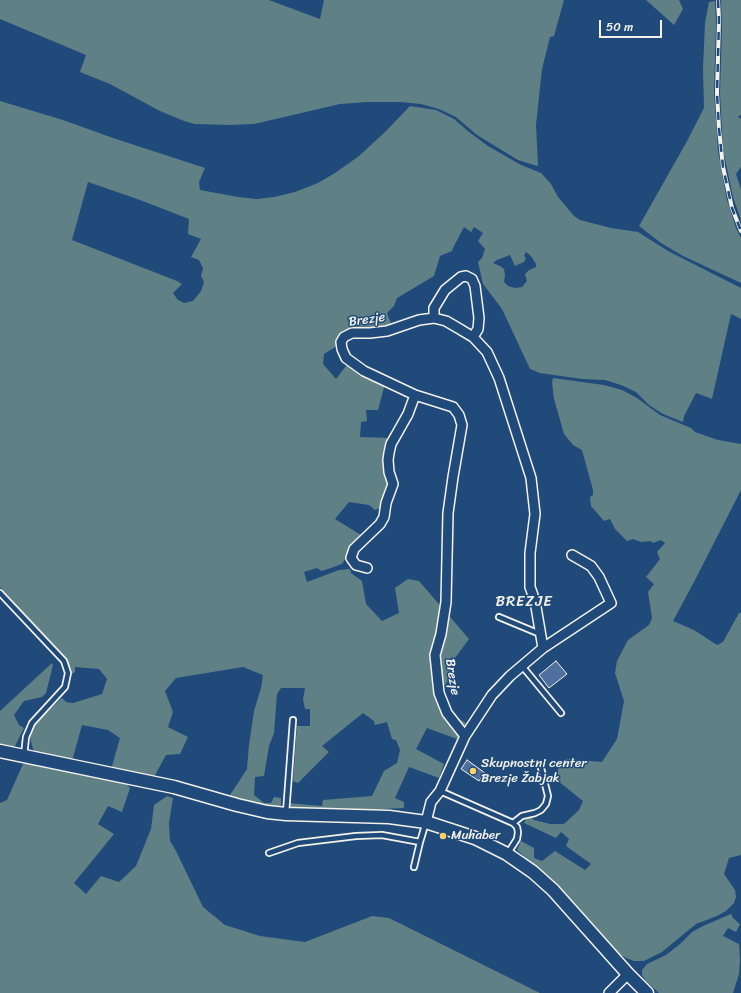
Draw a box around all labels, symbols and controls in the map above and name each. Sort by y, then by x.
scale bar [601,12,664,38]
text: 50 m [606,16,633,38]
street label: Brezje [348,310,386,330]
district label: BREZJE [496,593,552,611]
street label: Brezje [441,658,463,696]
place label: Skupnostni center Brezje Žabjak [481,756,587,787]
marker: Skupnostni center Brezje Žabjak [468,766,478,776]
place label: Muhaber [451,828,500,844]
marker: Muhaber [438,831,448,841]

